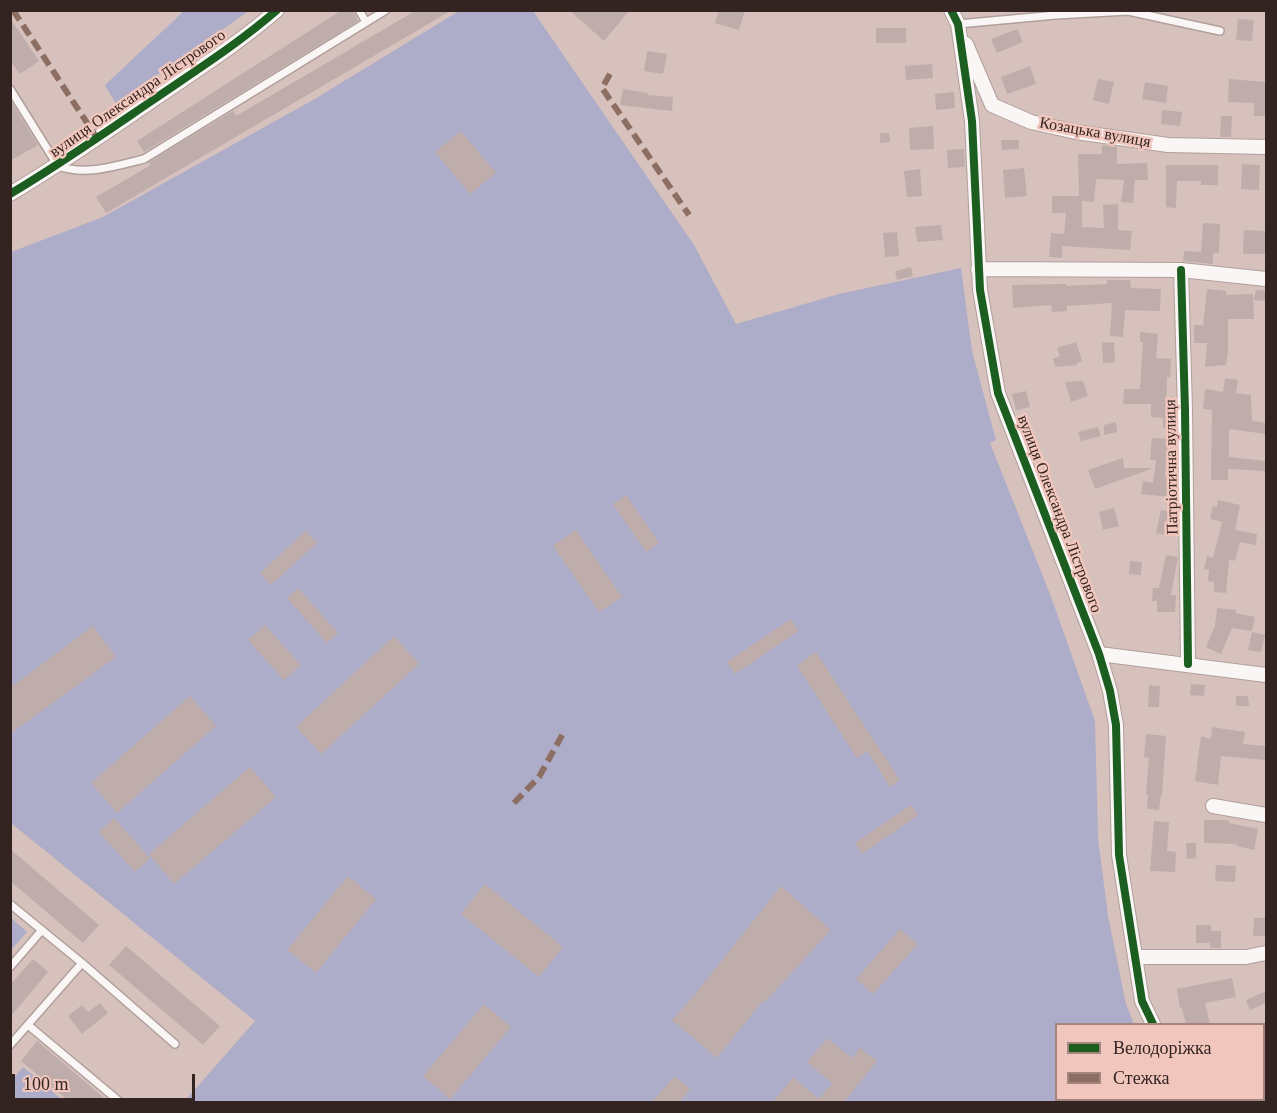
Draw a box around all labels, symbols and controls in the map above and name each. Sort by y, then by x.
street label: вулиця Олександра Лістрового [46,26,230,162]
street label: Козацька вулиця [1038,114,1152,152]
street label: Патріотична вулиця [1161,399,1183,535]
street label: вулиця Олександра Лістрового [1012,412,1106,616]
legend [1055,1023,1265,1101]
text: Велодоріжка [1113,1038,1212,1058]
scale bar [15,1062,198,1100]
text: Стежка [1113,1068,1170,1088]
text: 100 m [23,1074,69,1094]

